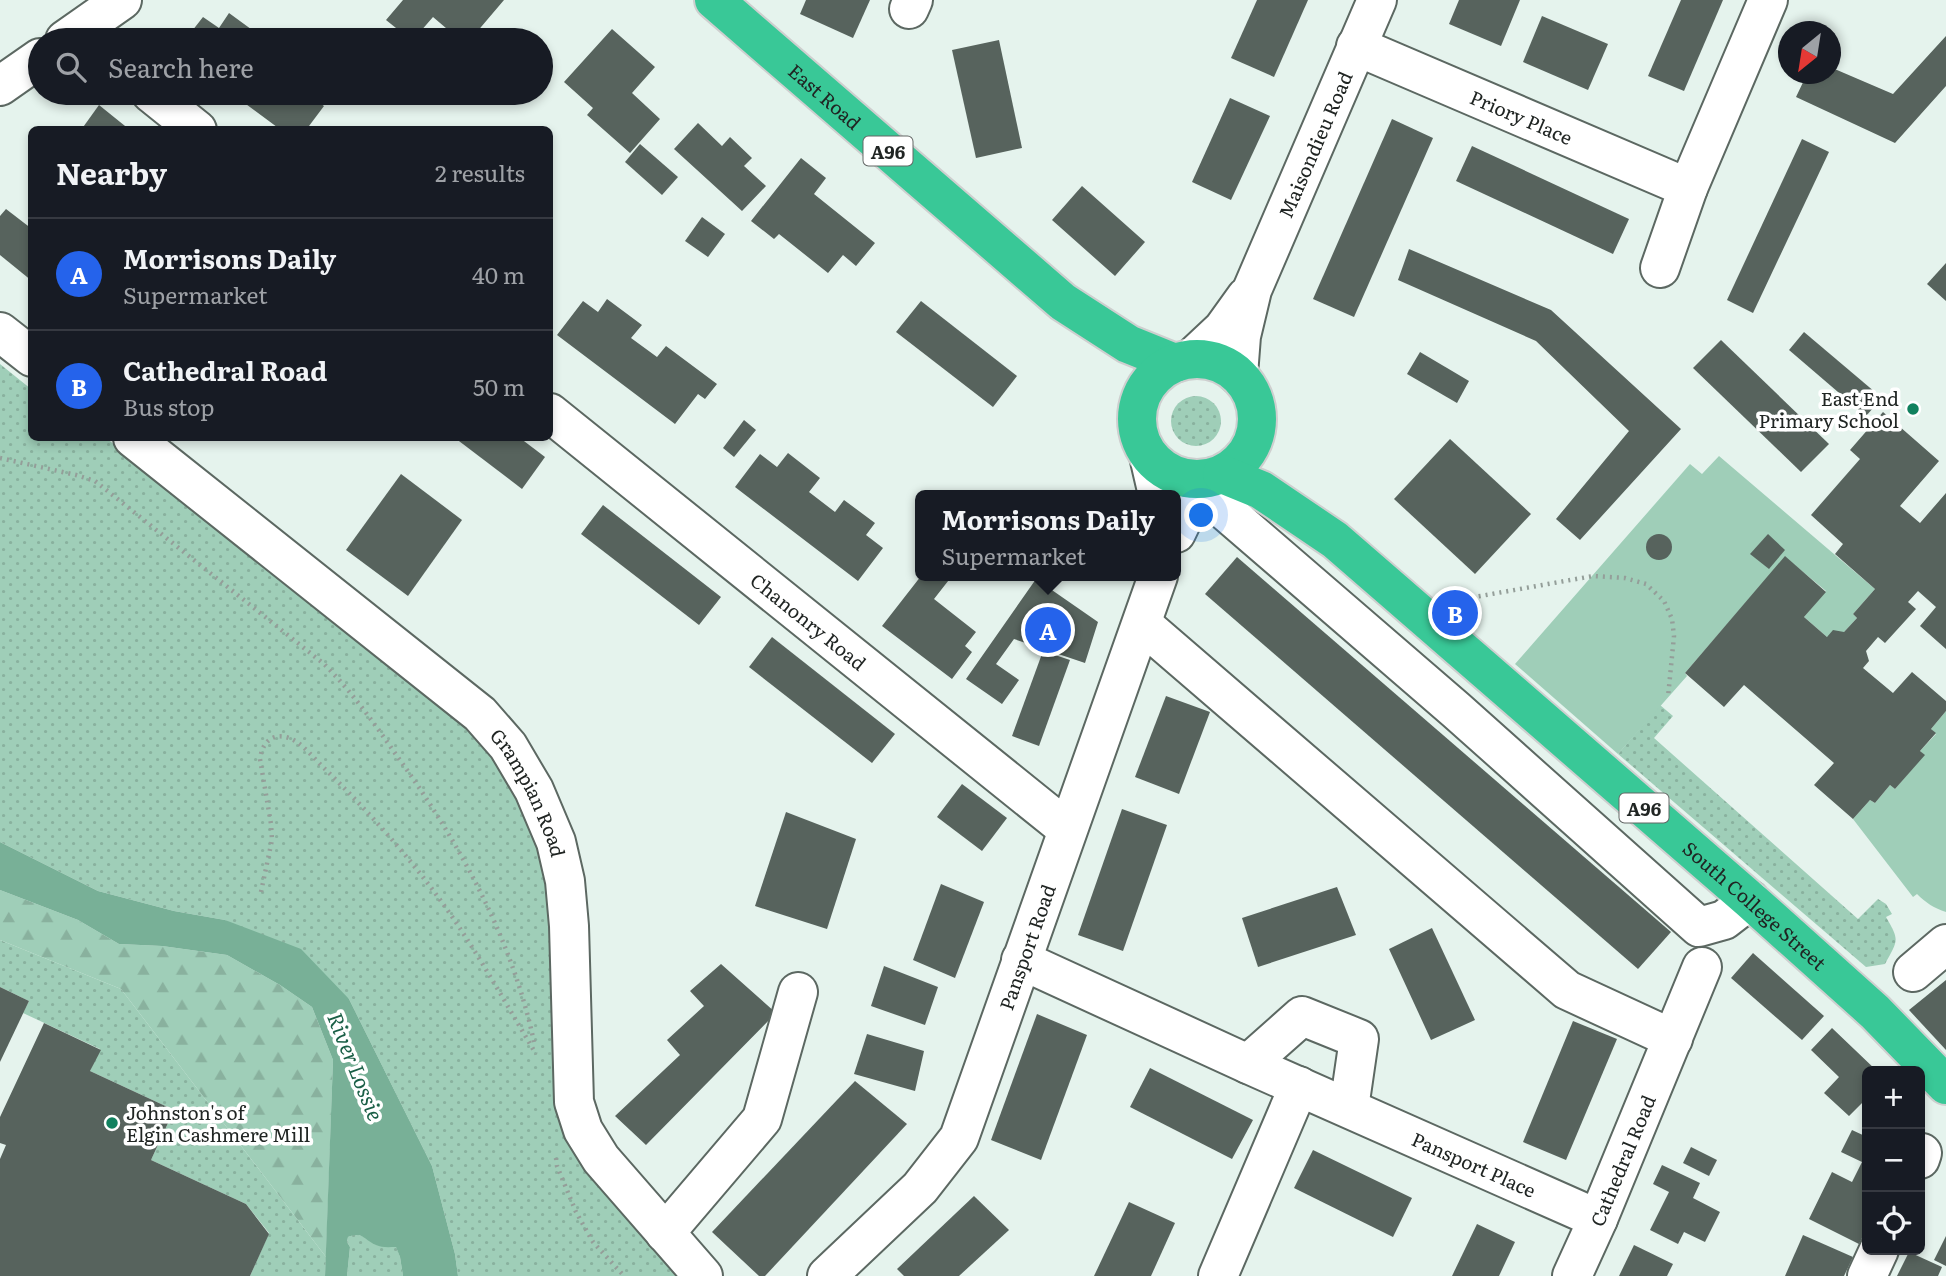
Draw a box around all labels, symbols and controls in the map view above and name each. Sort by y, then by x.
north arrow [1778,21,1841,84]
search box [28,28,553,105]
text: Search here [108,47,254,86]
icon: search [52,48,90,86]
street label: East Road [783,57,868,136]
street label: Maisondieu Road [1271,66,1359,222]
street label: Priory Place [1466,83,1577,151]
road number: A96 [864,136,912,166]
text: Nearby [56,150,167,194]
text: 2 results [435,155,525,189]
text: Morrisons Daily [123,238,336,277]
text: A [70,257,88,291]
text: 40 m [472,257,525,291]
text: Supermarket [123,277,267,311]
text: Cathedral Road [123,350,327,389]
text: B [71,369,87,403]
text: 50 m [473,369,525,403]
place label: East End Primary School [1759,384,1899,434]
text: Bus stop [123,389,215,423]
marker: East End Primary School [1905,401,1921,417]
popup [915,490,1181,581]
your location [1184,498,1218,532]
text: Morrisons Daily [941,499,1155,538]
text: Supermarket [941,538,1086,572]
street label: Chanonry Road [745,566,873,677]
pin: B [1432,587,1478,639]
pin: A [1025,604,1071,656]
street label: Grampian Road [484,722,573,860]
road number: A96 [1620,794,1668,822]
street label: South College Street [1677,834,1833,976]
street label: Pansport Road [991,880,1062,1014]
water label: River Lossie [321,1007,393,1125]
map controls [1862,1066,1925,1255]
button: + [1862,1066,1925,1129]
street label: Cathedral Road [1583,1090,1662,1231]
place label: Johnston's of Elgin Cashmere Mill [126,1098,310,1148]
marker: Johnston's of Elgin Cashmere Mill [104,1115,120,1131]
street label: Pansport Place [1408,1124,1541,1204]
button: − [1862,1129,1925,1192]
button: locate [1862,1192,1925,1255]

